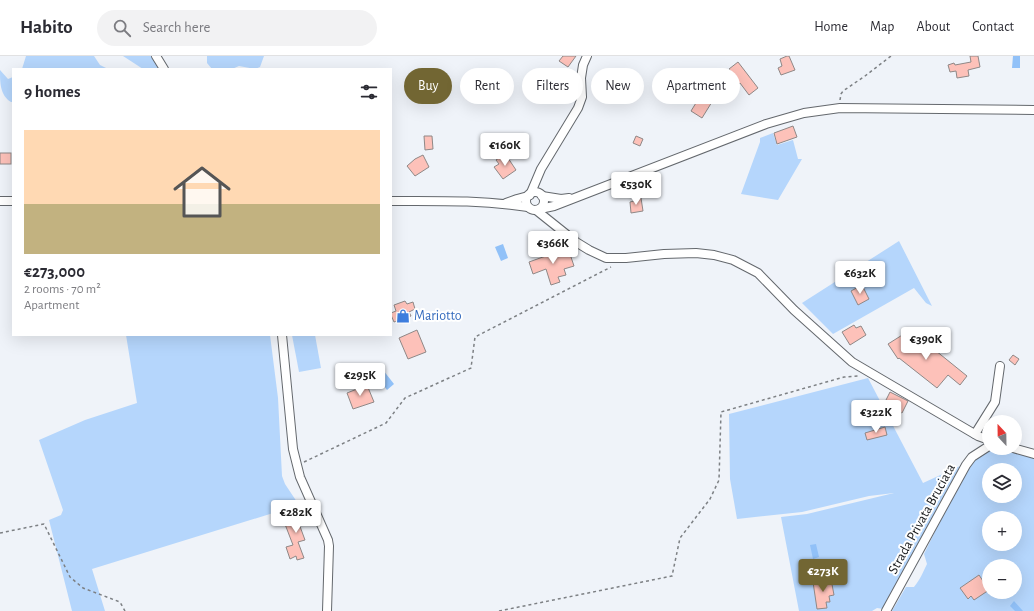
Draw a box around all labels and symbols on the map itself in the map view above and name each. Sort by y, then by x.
pin: €160K [477,133,533,167]
pin: €530K [608,172,664,206]
pin: €366K [525,231,581,265]
pin: €632K [832,261,888,295]
shop icon: Mariotto [395,308,411,324]
place label: Mariotto [414,309,462,323]
pin: €390K [898,327,954,361]
pin: €295K [332,363,388,397]
pin: €322K [848,400,904,434]
north arrow [982,415,1022,455]
street label: Strada Privata Bruciata [886,461,958,576]
pin: €282K [268,500,324,534]
pin: €273K [795,559,851,593]

